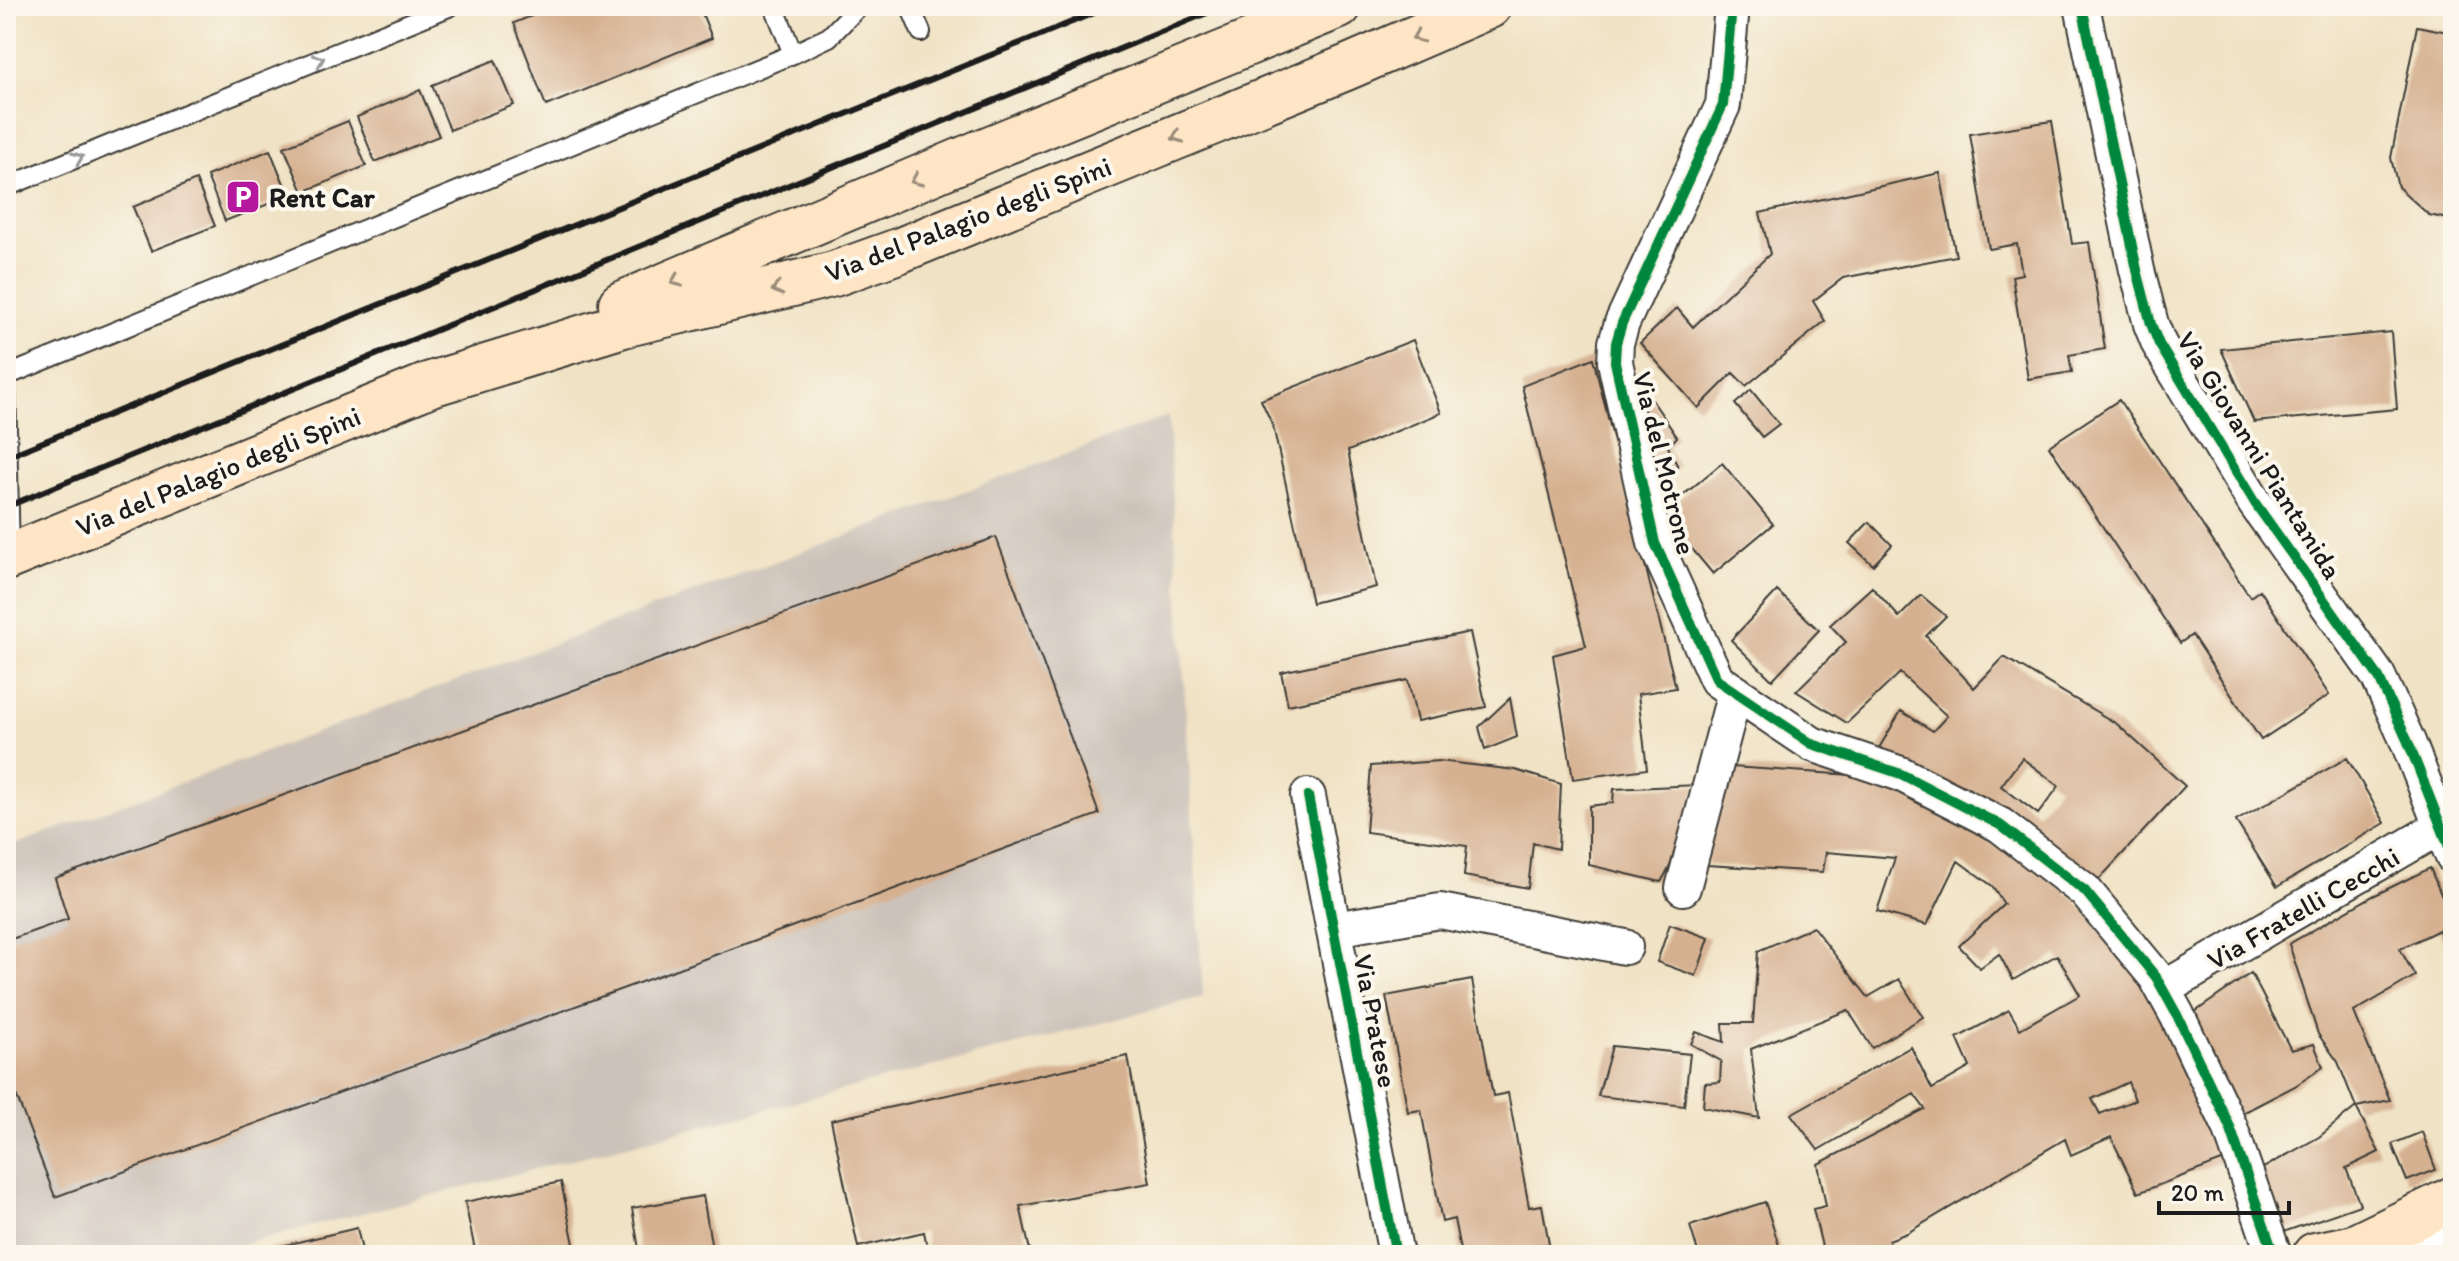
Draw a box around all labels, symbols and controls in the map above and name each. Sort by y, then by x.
one-way arrow [1411,28,1425,44]
one-way arrow [311,53,325,70]
one-way arrow [1171,127,1185,144]
street label: Via del Palagio degli Spini [820,149,1116,289]
one-way arrow [70,151,84,167]
one-way arrow [910,170,924,186]
parking icon: Rent Car [224,178,262,216]
place label: Rent Car [269,180,375,214]
one-way arrow [670,271,684,287]
one-way arrow [771,279,785,296]
street label: Via Giovanni Piantanida [2170,325,2350,585]
street label: Via del Motrone [1626,368,1704,558]
street label: Via del Palagio degli Spini [71,398,365,544]
street label: Via Fratelli Cecchi [2201,839,2405,977]
street label: Via Pratese [1346,951,1406,1091]
scale bar [2159,1165,2289,1215]
text: 20 m [2171,1178,2224,1207]

